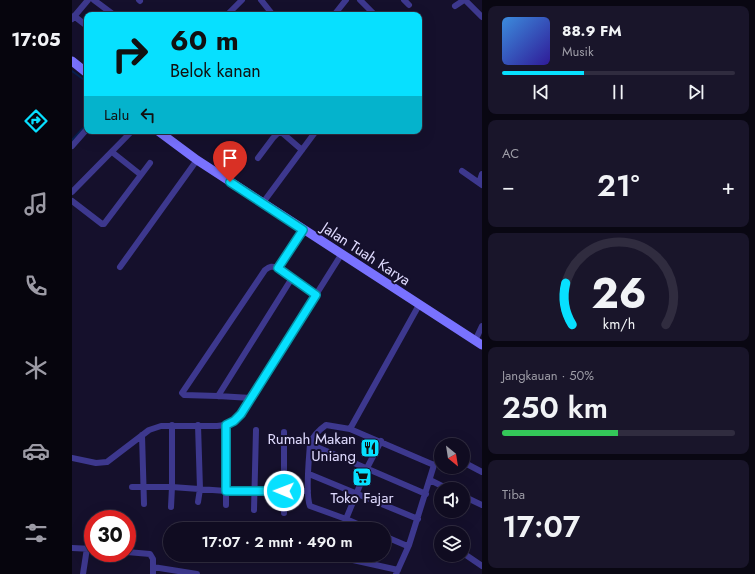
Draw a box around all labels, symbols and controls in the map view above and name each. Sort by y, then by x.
text: 60 m [170,20,239,61]
text: 88.9 FM [562,20,622,42]
text: 17:05 [11,27,61,53]
icon: right [104,28,156,80]
text: Musik [562,42,594,61]
text: Belok kanan [170,58,261,84]
icon: previous [530,81,552,103]
icon: pause [607,81,629,103]
icon: next [685,81,707,103]
text: Lalu [104,104,129,126]
icon: left [137,104,159,126]
icon: directions [22,107,50,135]
pin [213,141,247,182]
text: AC [502,144,519,163]
icon: arrive [219,147,241,169]
text: 21° [597,164,639,207]
text: − [502,170,515,202]
text: + [721,170,735,202]
icon: music [22,190,50,218]
street label: Jalan Tuah Karya [315,216,415,291]
text: 26 [591,263,646,324]
icon: phone [22,272,50,300]
text: km/h [602,314,635,334]
icon: climate [22,354,50,382]
text: Jangkauan · 50% [502,366,594,385]
text: 250 km [502,386,608,429]
place label: Rumah Makan Uniang [267,428,356,467]
icon: car [22,437,50,465]
restaurant icon: Rumah Makan Uniang [359,437,381,459]
north arrow [434,438,470,474]
map controls [434,438,470,562]
supermarket icon: Toko Fajar [351,466,373,488]
position arrow [263,470,305,512]
button: sound [434,482,470,518]
text: Tiba [502,485,525,504]
place label: Toko Fajar [330,487,394,509]
text: 17:07 [502,505,580,548]
speed limit sign: 30 [84,510,136,562]
icon: filters [22,519,50,547]
button: layers [434,526,470,562]
text: 17:07 · 2 mnt · 490 m [201,531,353,553]

